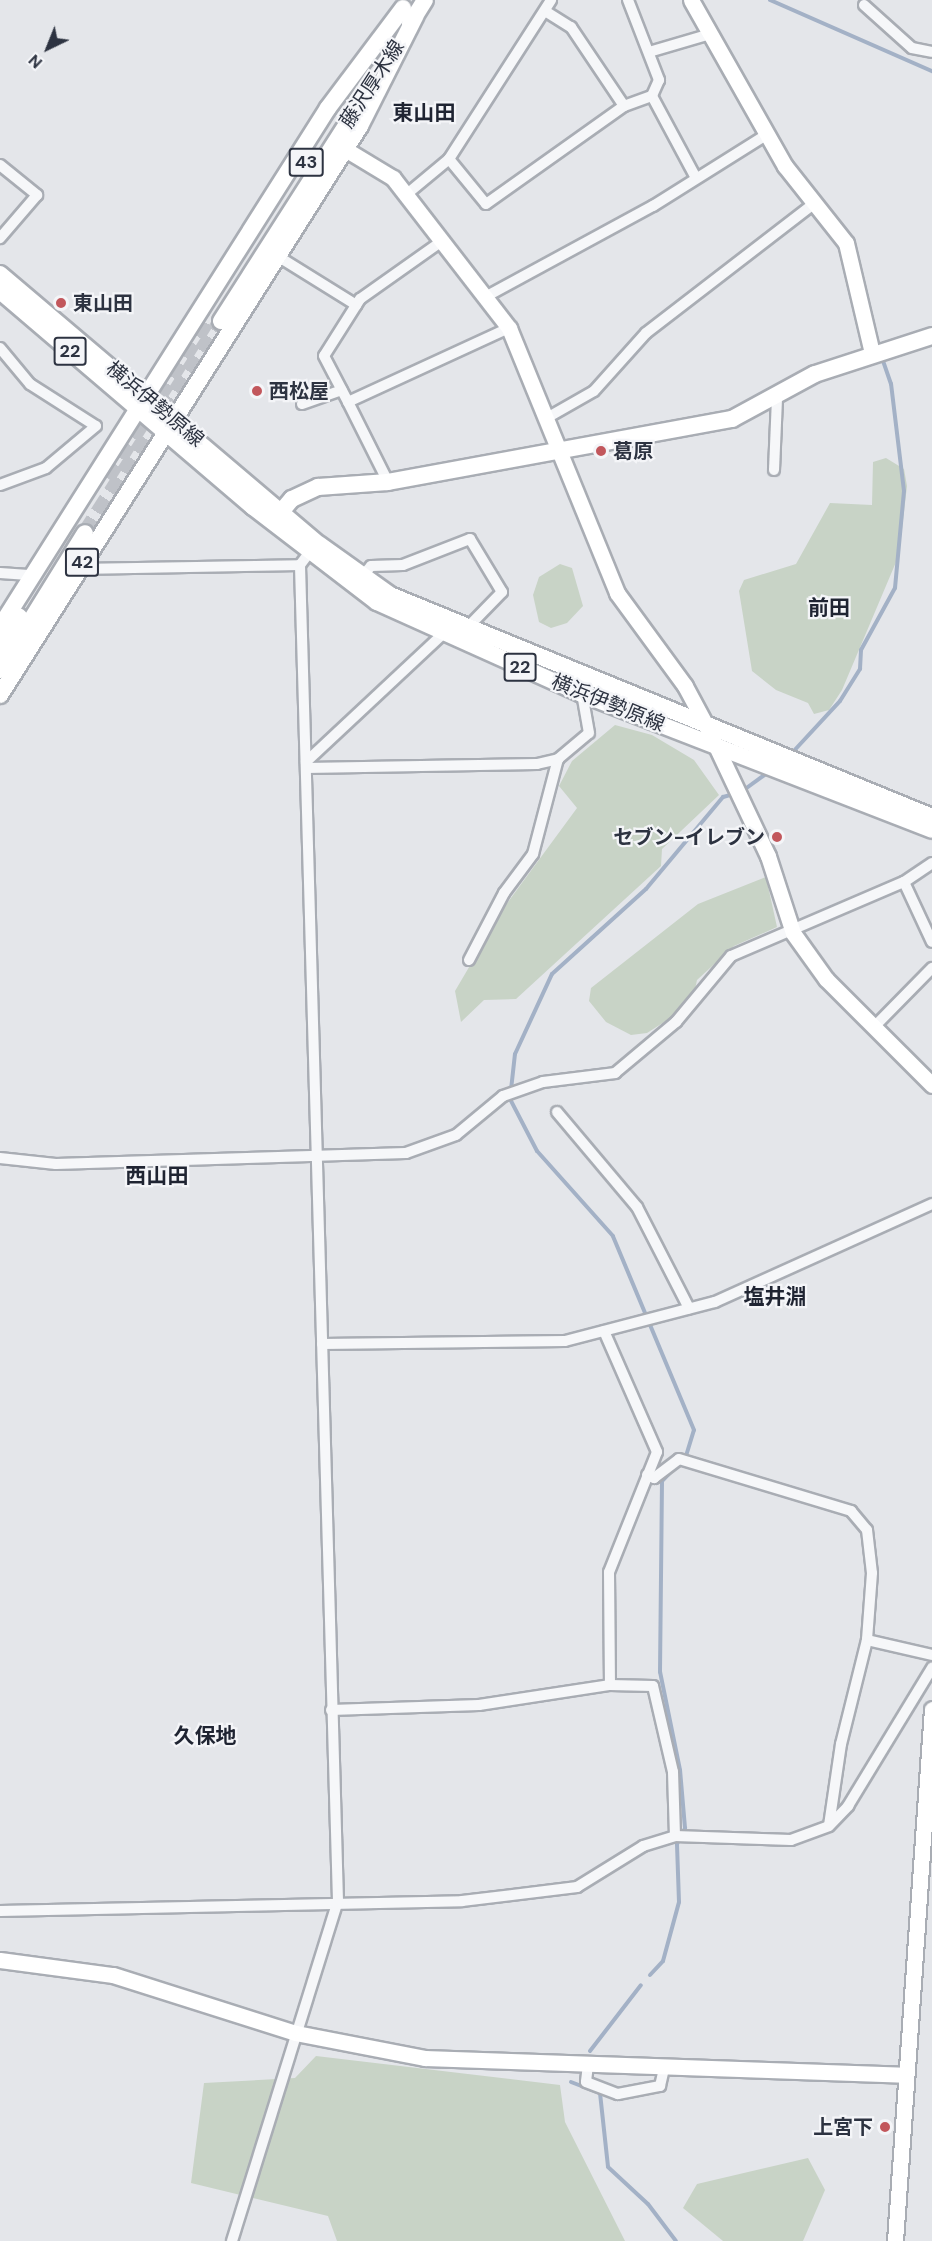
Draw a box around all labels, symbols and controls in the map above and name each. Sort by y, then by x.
north arrow [18,18,78,78]
street label: 藤沢厚木線 [335,36,409,132]
text: N [24,50,47,73]
district label: 東山田 [393,100,455,126]
road number: 43 [288,147,324,177]
place label: 東山田 [73,291,133,315]
marker: 東山田 [54,296,68,310]
road number: 22 [54,336,86,366]
street label: 横浜伊勢原線 [101,356,209,452]
place label: 西松屋 [269,379,329,403]
marker: 西松屋 [250,384,264,398]
place label: 葛原 [613,439,653,463]
marker: 葛原 [594,444,608,458]
road number: 42 [64,547,100,577]
district label: 前田 [808,595,850,621]
road number: 22 [504,652,536,682]
street label: 横浜伊勢原線 [548,669,668,737]
place label: セブン-イレブン [613,825,765,849]
marker: セブン-イレブン [770,830,784,844]
district label: 西山田 [126,1163,188,1189]
district label: 塩井淵 [744,1284,806,1310]
district label: 久保地 [174,1723,236,1749]
place label: 上宮下 [813,2115,873,2139]
marker: 上宮下 [878,2120,892,2134]

